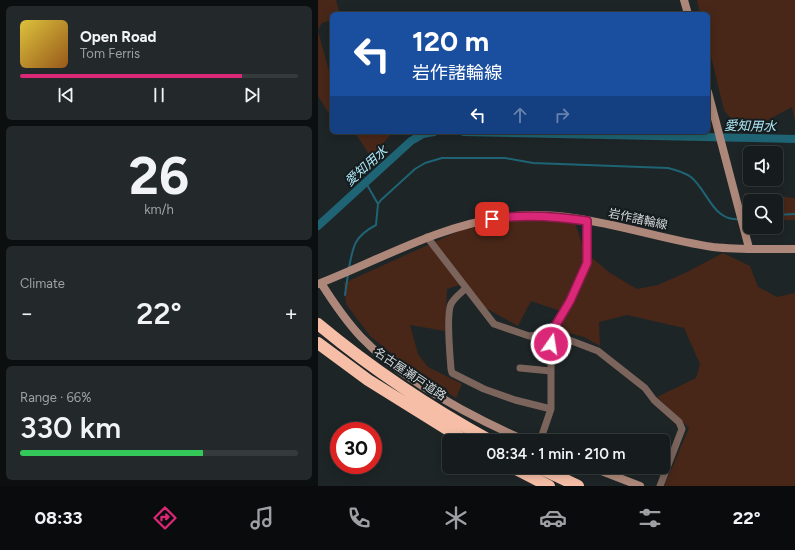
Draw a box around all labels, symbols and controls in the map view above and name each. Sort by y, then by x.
text: 120 m [412,24,489,58]
text: Open Road [80,28,157,46]
icon: left [346,28,398,80]
text: Tom Ferris [80,46,140,61]
text: 岩作諸輪線 [412,62,502,84]
icon: previous [55,84,77,106]
icon: pause [148,84,170,106]
icon: next [241,84,263,106]
icon: left [467,104,489,126]
icon: ahead [509,104,531,126]
icon: right [551,104,573,126]
water label: 愛知用水 [724,118,778,134]
water label: 愛知用水 [342,142,392,189]
text: 26 [129,145,189,207]
map controls [743,146,783,234]
button: sound [743,146,783,186]
button: search [743,194,783,234]
text: km/h [144,202,174,217]
pin [475,202,509,236]
street label: 岩作諸輪線 [607,206,669,232]
icon: arrive [481,208,503,230]
text: Climate [20,276,65,291]
text: 22° [136,295,182,332]
text: − [20,300,34,327]
text: + [284,300,298,327]
position arrow [530,323,572,365]
street label: 名古屋瀬戸道路 [371,345,449,403]
text: Range · 66% [20,390,91,405]
text: 330 km [20,409,121,446]
speed limit sign: 30 [330,422,382,474]
text: 08:34 · 1 min · 210 m [486,445,626,463]
icon: directions [151,504,179,532]
icon: music [248,504,276,532]
icon: phone [345,504,373,532]
icon: climate [442,504,470,532]
icon: car [539,504,567,532]
icon: filters [636,504,664,532]
text: 08:33 [34,507,83,529]
text: 22° [733,507,760,529]

